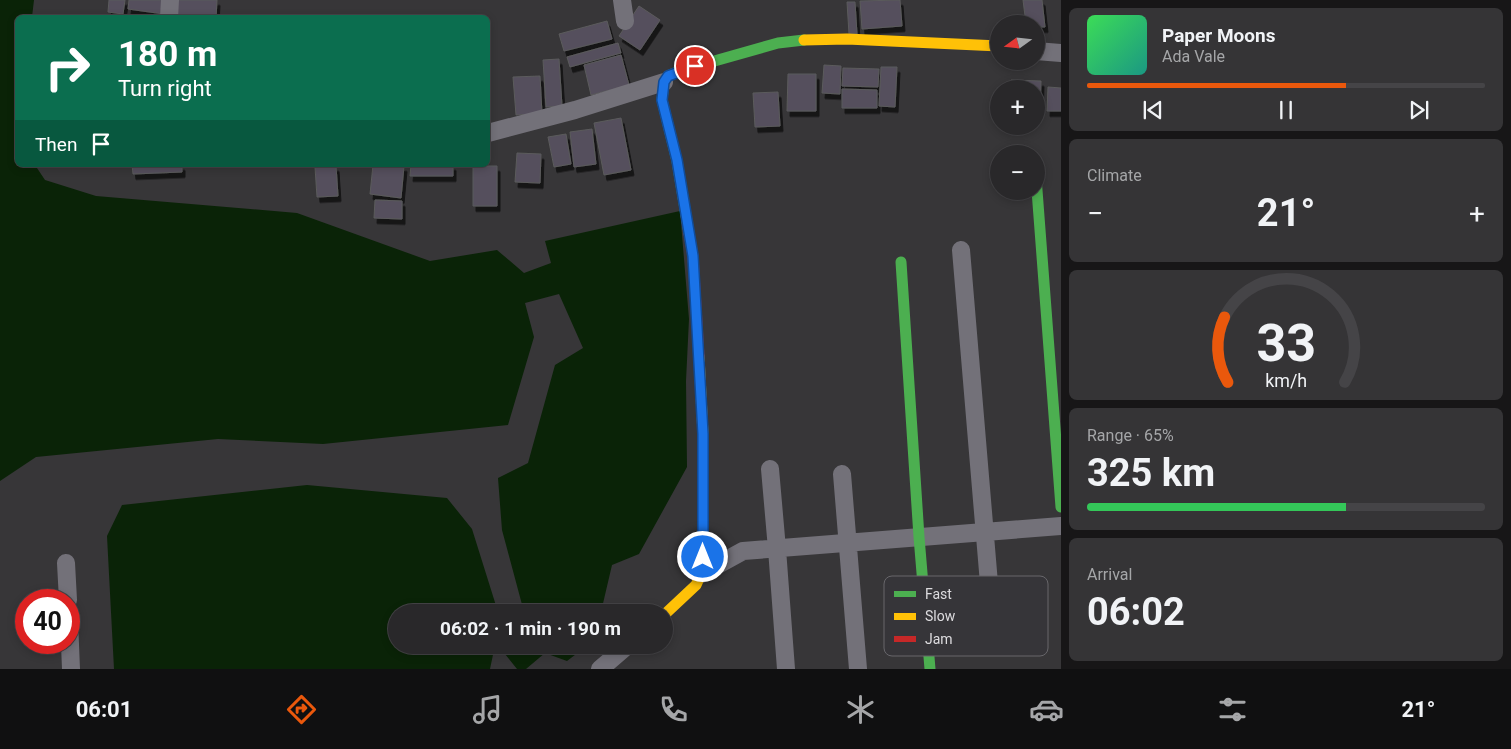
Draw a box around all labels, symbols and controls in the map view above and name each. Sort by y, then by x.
north arrow [990,15,1045,70]
map controls [990,15,1045,200]
text: Paper Moons [1162,24,1275,47]
text: 180 m [118,34,217,75]
icon: right [35,35,100,100]
pin [674,45,716,87]
text: Ada Vale [1162,47,1225,66]
icon: arrive [681,52,709,80]
text: Turn right [118,76,212,101]
button: + [990,80,1045,135]
icon: previous [1139,96,1167,124]
icon: pause [1272,96,1300,124]
icon: next [1405,96,1433,124]
icon: arrive [87,130,115,158]
text: Then [35,133,77,156]
button: − [990,145,1045,200]
text: Climate [1087,166,1142,185]
text: 21° [1257,191,1315,235]
text: − [1087,197,1103,230]
text: + [1469,197,1485,230]
text: 33 [1256,313,1316,374]
text: km/h [1265,370,1307,391]
text: Range · 65% [1087,426,1174,445]
text: 325 km [1087,451,1215,495]
position arrow [676,530,728,582]
text: Arrival [1087,565,1132,584]
legend [884,576,1048,656]
text: Fast [925,586,952,602]
speed limit sign: 40 [15,589,80,654]
text: 06:02 [1087,590,1185,634]
text: Slow [925,608,956,624]
text: 06:02 · 1 min · 190 m [440,617,621,640]
text: Jam [925,631,953,647]
icon: directions [284,692,319,727]
icon: music [470,692,505,727]
icon: phone [656,692,691,727]
icon: climate [843,692,878,727]
icon: car [1029,692,1064,727]
icon: filters [1215,692,1250,727]
text: 06:01 [76,697,132,722]
text: 21° [1401,697,1435,722]

